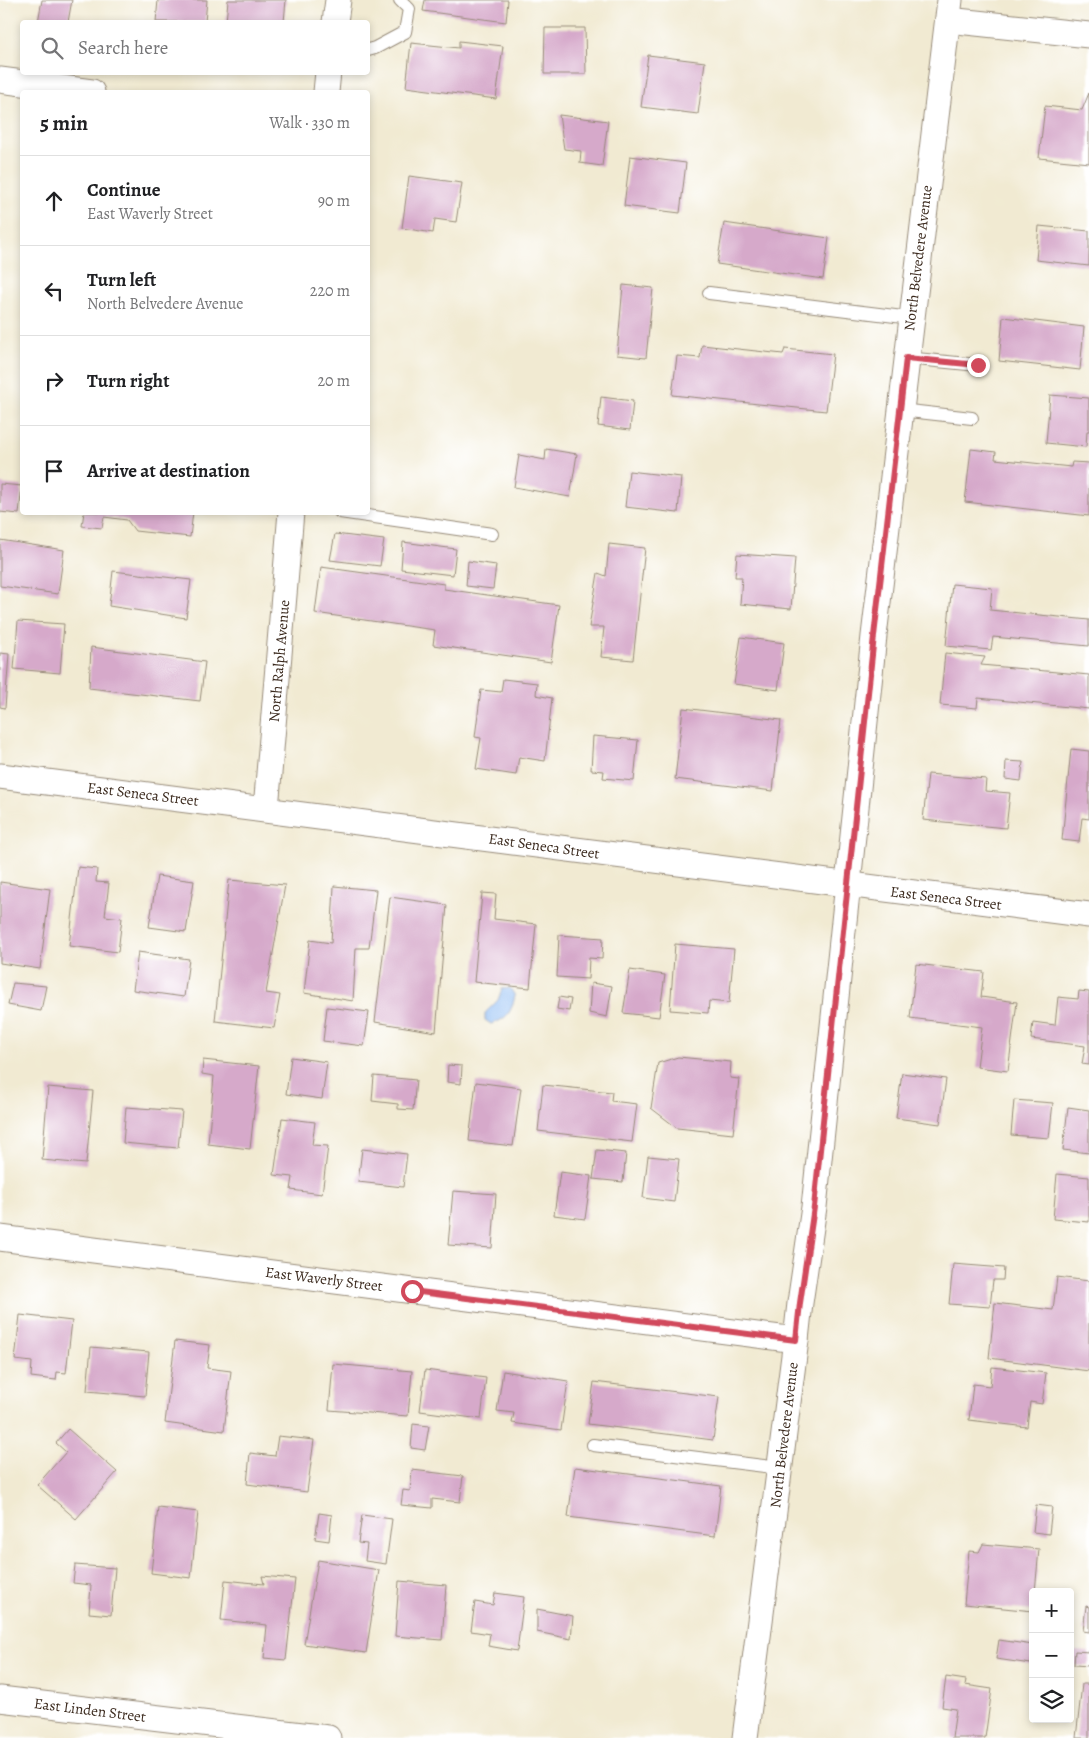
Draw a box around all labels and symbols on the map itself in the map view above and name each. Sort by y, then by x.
street label: North Belvedere Avenue [899,184,937,332]
route end [967,354,990,377]
street label: North Ralph Avenue [264,599,294,723]
street label: East Seneca Street [86,777,200,811]
street label: East Seneca Street [487,828,601,864]
street label: East Seneca Street [889,881,1003,915]
street label: East Waverly Street [264,1262,384,1296]
route start [401,1280,424,1303]
street label: North Belvedere Avenue [765,1361,803,1509]
street label: East Linden Street [33,1693,147,1727]

